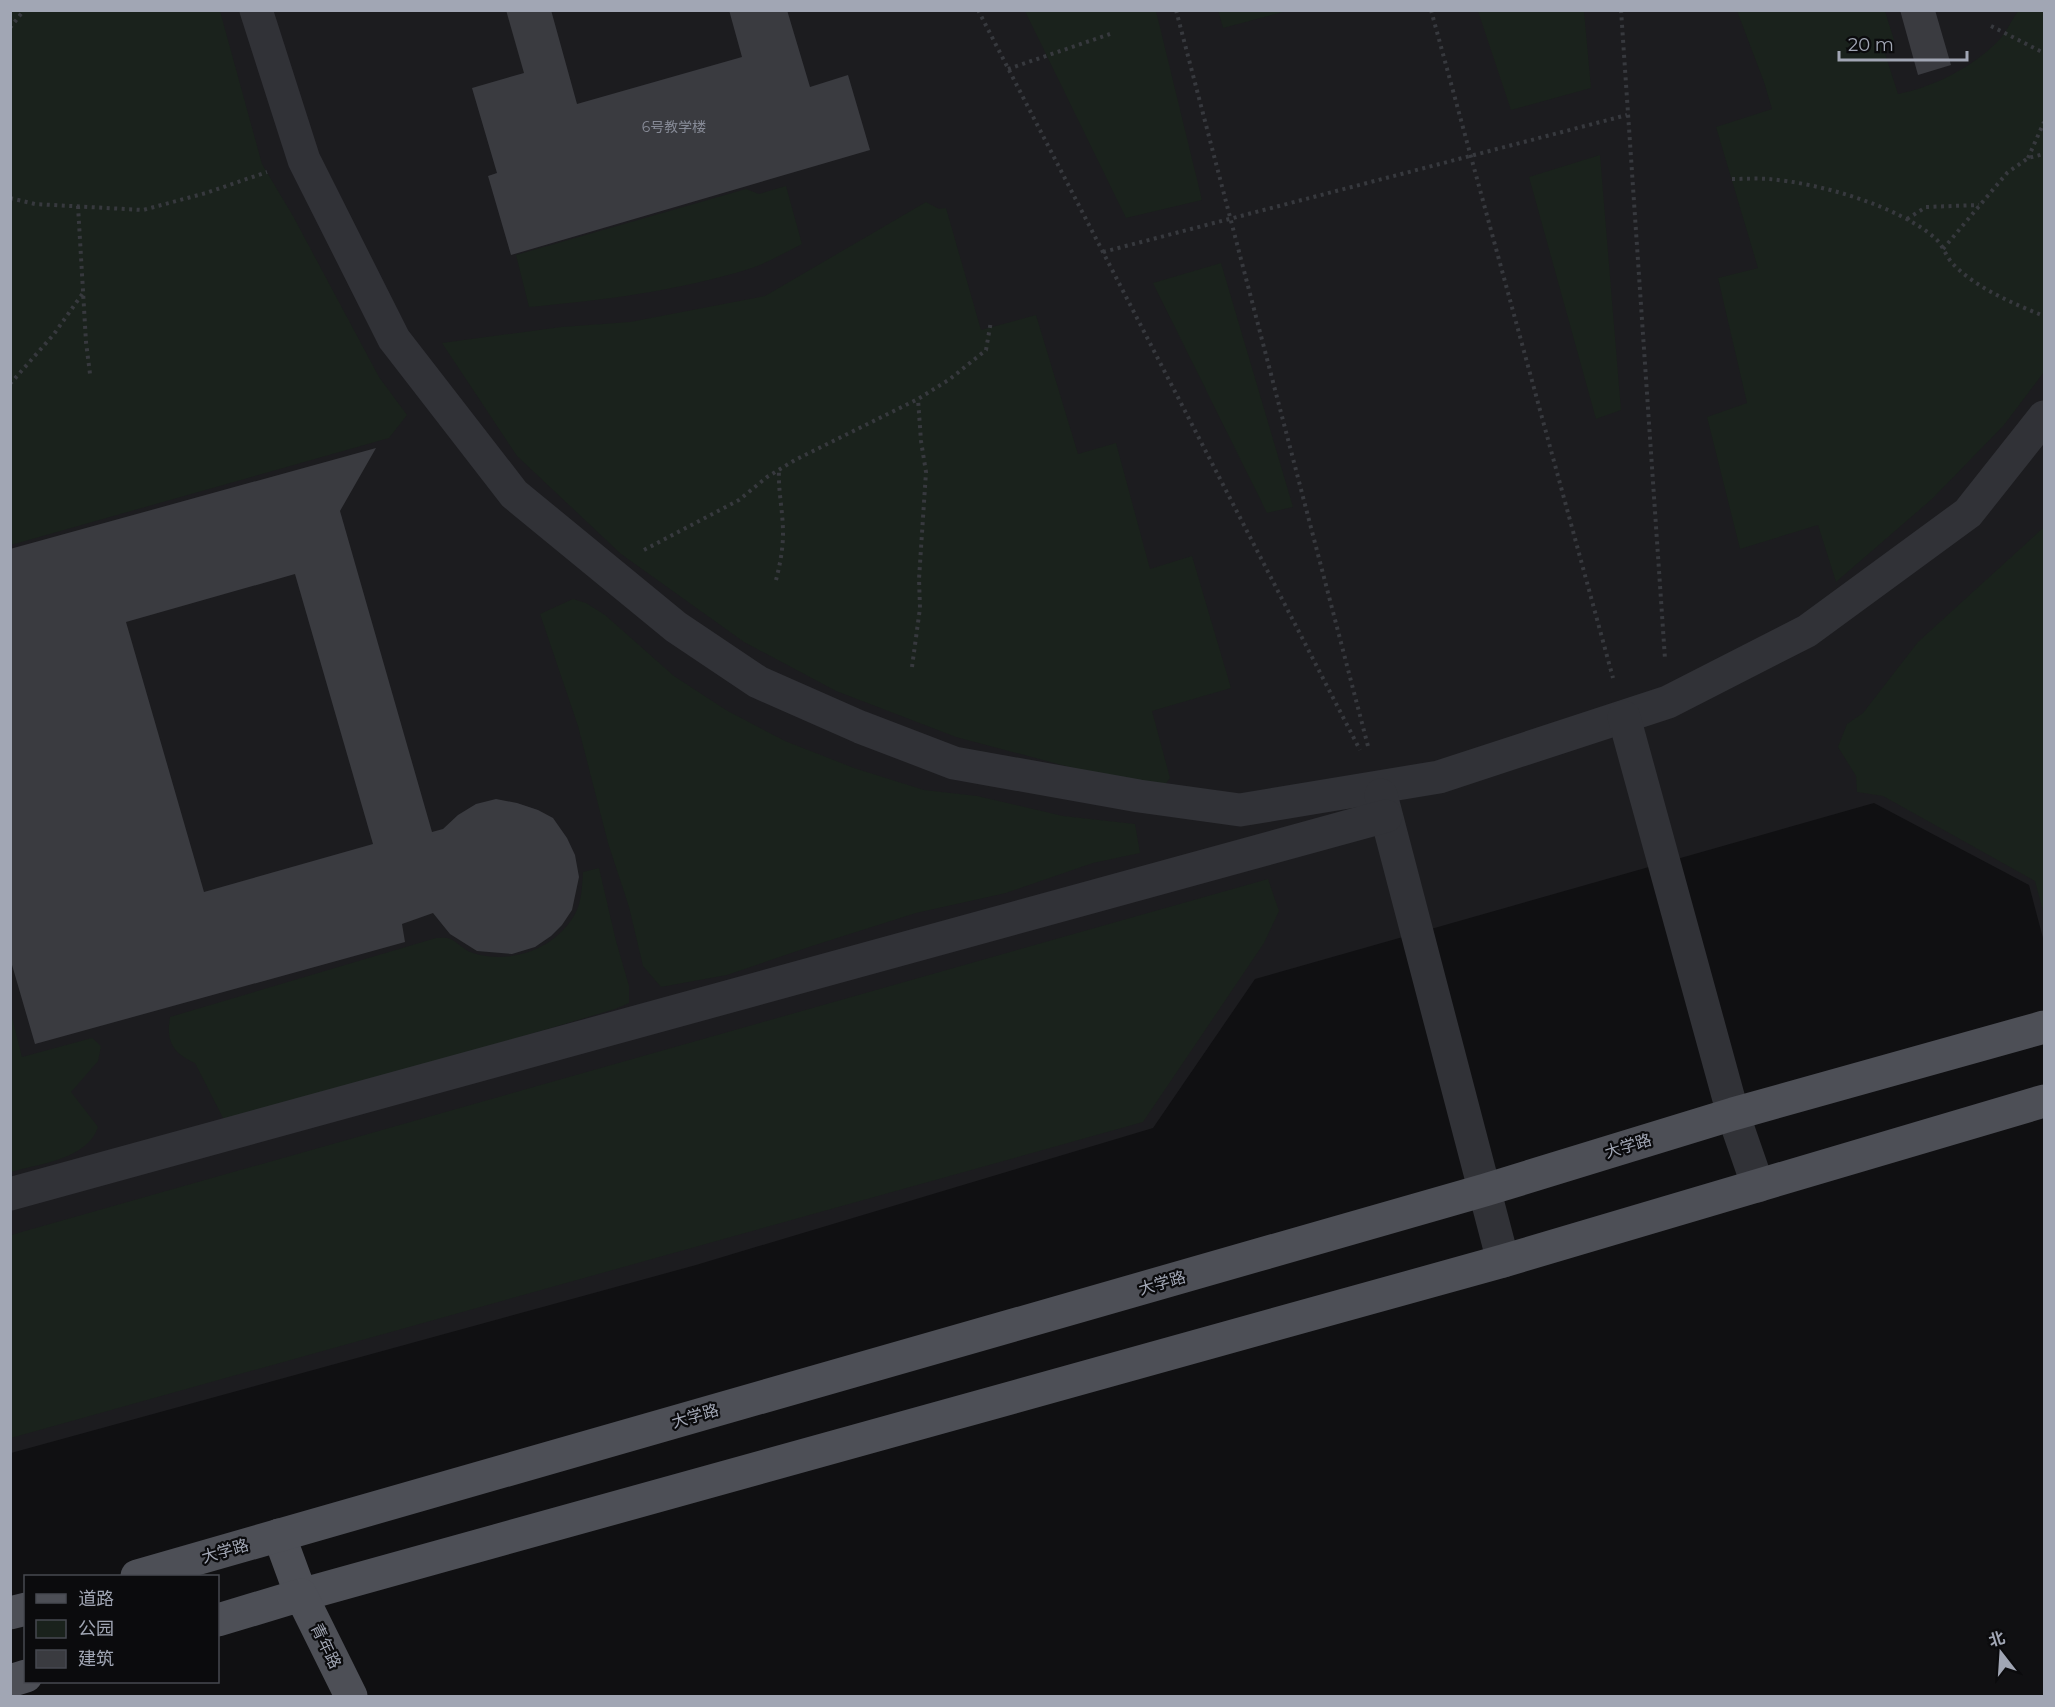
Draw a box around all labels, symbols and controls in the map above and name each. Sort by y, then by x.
scale bar [1839,24,1966,62]
text: 20 m [1848,34,1894,56]
house number: 6号教学楼 [642,118,706,136]
street label: 大学路 [1602,1130,1654,1162]
street label: 大学路 [1136,1267,1188,1299]
street label: 大学路 [669,1400,721,1432]
street label: 大学路 [199,1535,251,1567]
legend [24,1575,219,1683]
text: 道路 [78,1588,114,1610]
text: 公园 [78,1618,114,1640]
street label: 青年路 [307,1620,345,1672]
north arrow [1971,1623,2031,1683]
text: 北 [1986,1628,2007,1651]
text: 建筑 [78,1648,114,1670]

